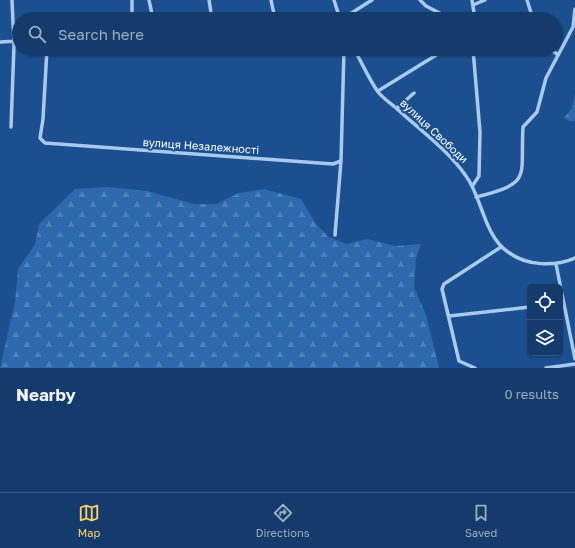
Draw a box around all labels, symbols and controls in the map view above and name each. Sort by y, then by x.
search box [12,12,563,56]
icon: search [26,23,48,45]
text: Search here [58,25,144,43]
street label: вулиця Свободи [398,96,471,165]
street label: вулиця Незалежності [142,135,260,156]
map controls [527,284,563,356]
button: locate [527,284,563,320]
button: layers [527,320,563,356]
text: Nearby [16,384,76,405]
text: 0 results [504,386,559,402]
tab: Map [78,502,100,539]
tab: Directions [256,502,310,539]
tab: Saved [465,502,497,539]

